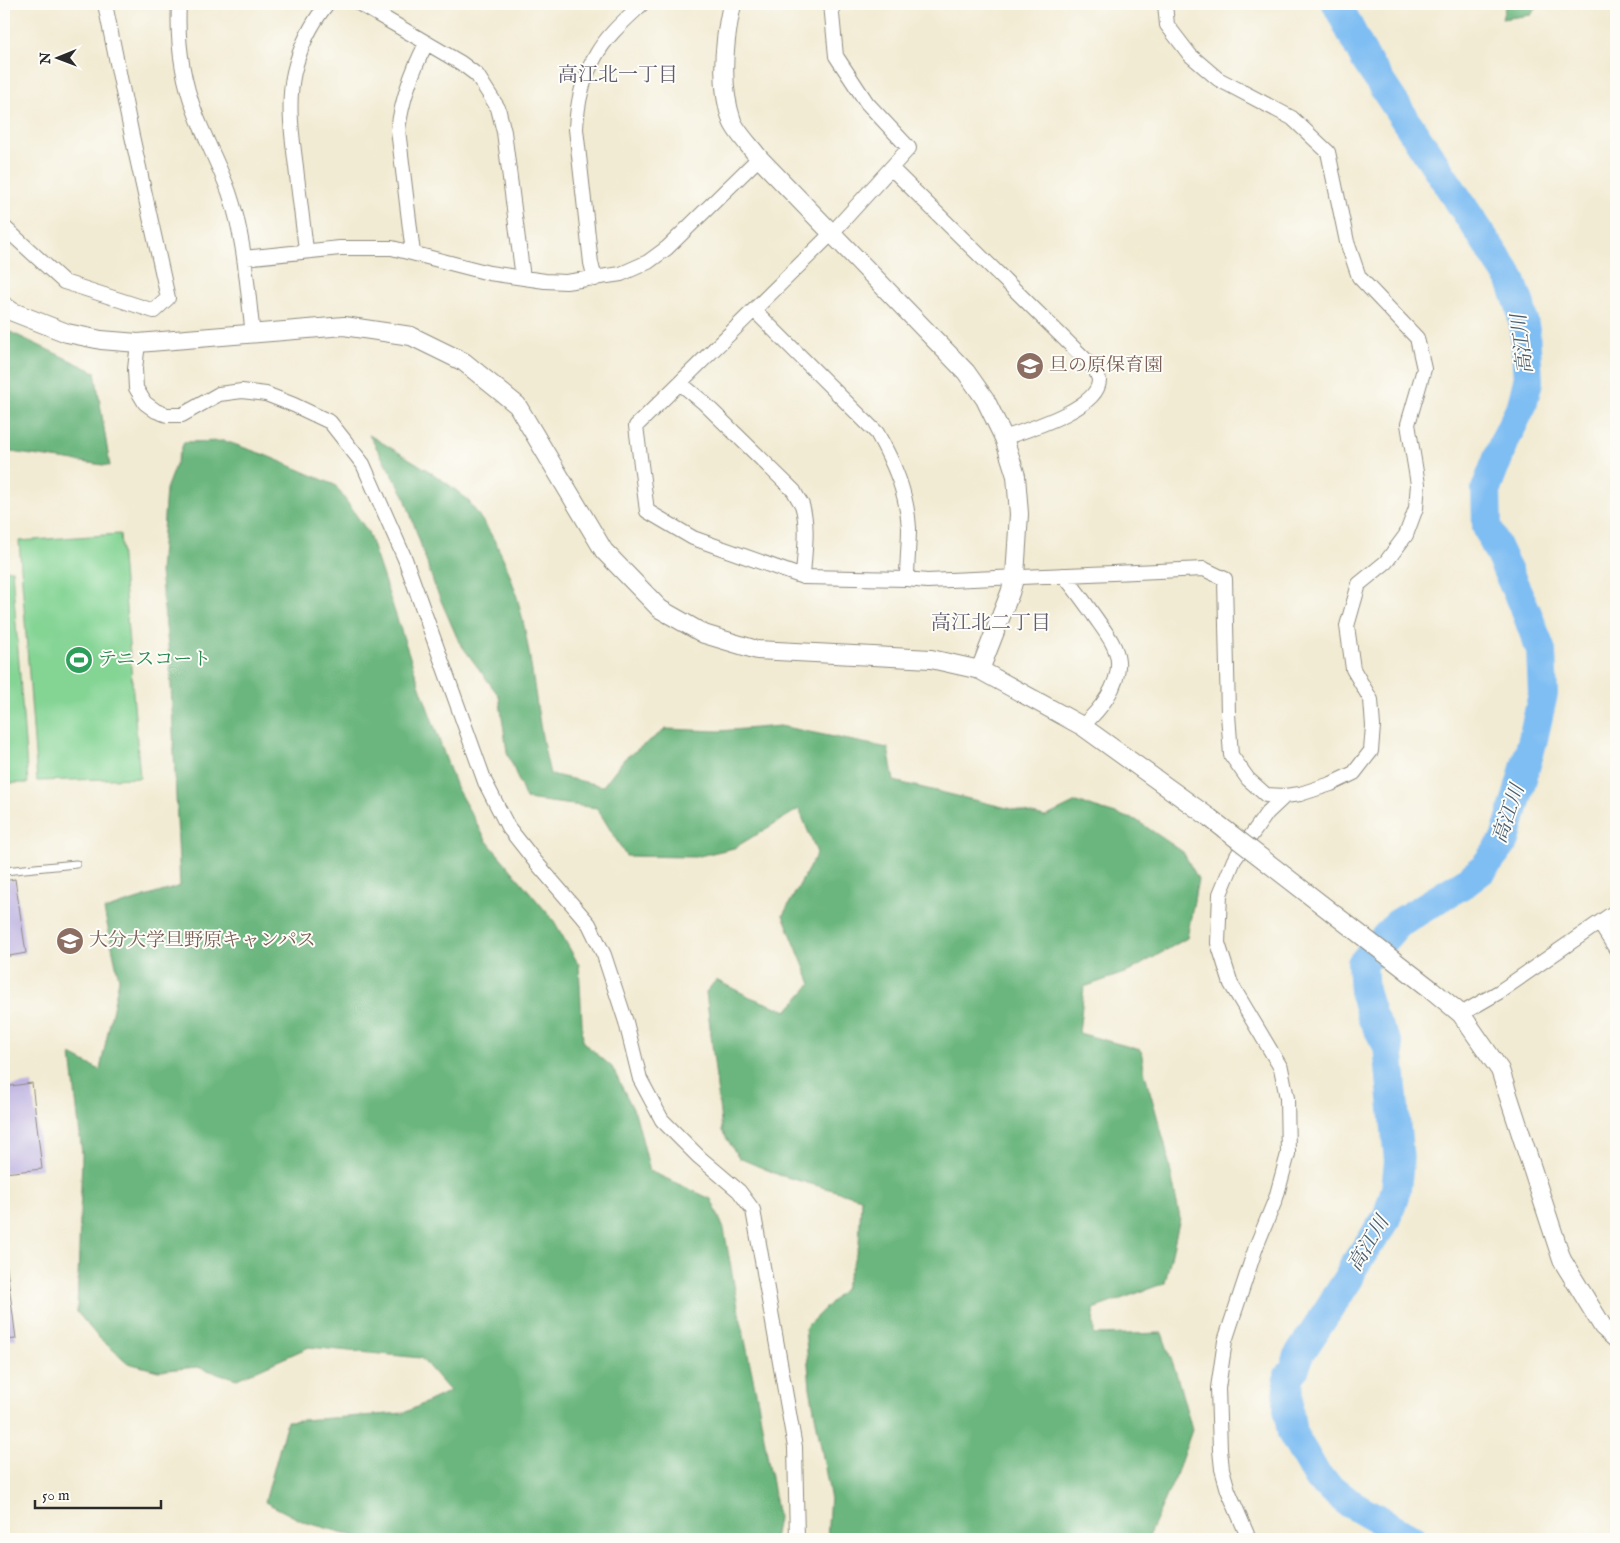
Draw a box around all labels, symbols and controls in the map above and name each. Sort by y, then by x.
north arrow [32,32,82,82]
text: N [37,52,55,65]
district label: 高江北一丁目 [558,63,678,88]
water label: 高江川 [1507,311,1539,375]
school or university icon: 旦の原保育園 [1015,351,1045,381]
place label: 旦の原保育園 [1049,354,1163,378]
district label: 高江北二丁目 [931,611,1051,636]
sports icon: テニスコート [64,645,94,675]
place label: テニスコート [98,648,211,672]
water label: 高江川 [1487,780,1531,846]
school or university icon: 大分大学旦野原キャンパス [55,926,85,956]
place label: 大分大学旦野原キャンパス [89,929,316,953]
water label: 高江川 [1343,1210,1396,1276]
scale bar [35,1478,161,1510]
text: 50 m [42,1486,70,1505]

